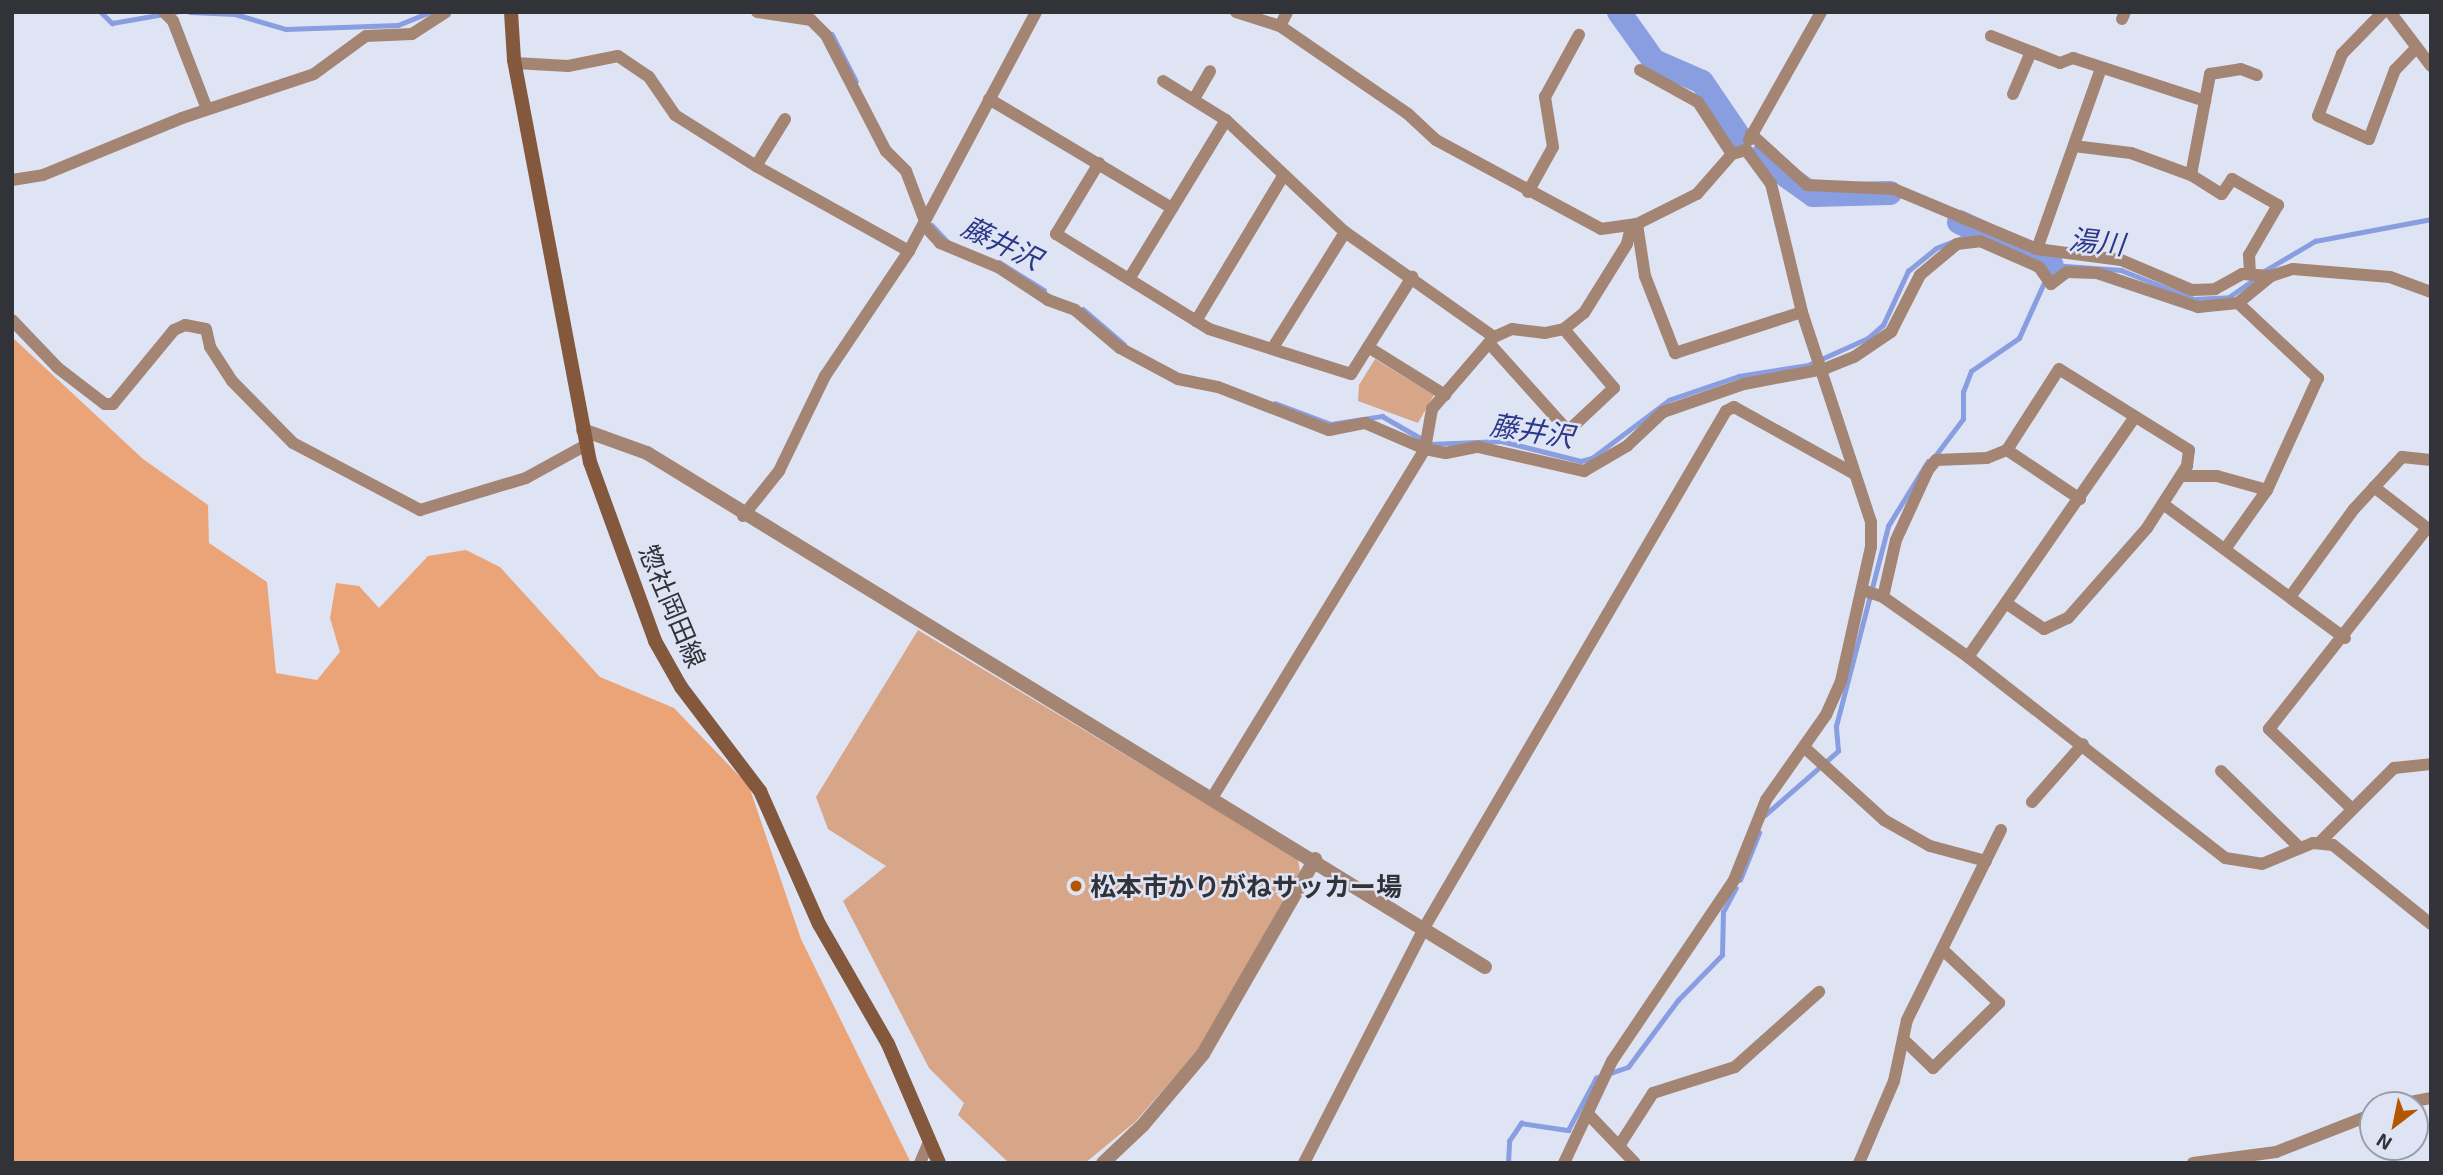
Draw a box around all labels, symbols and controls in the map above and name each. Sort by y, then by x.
water label: 藤井沢 [957,208,1047,276]
water label: 湯川 [2067,221,2127,261]
water label: 藤井沢 [1488,407,1576,453]
street label: 惣社岡田線 [633,540,713,672]
place label: 松本市かりがねサッカー場 [1090,870,1402,902]
marker: 松本市かりがねサッカー場 [1068,878,1084,894]
north arrow [2359,1091,2429,1161]
text: N [2372,1129,2396,1156]

